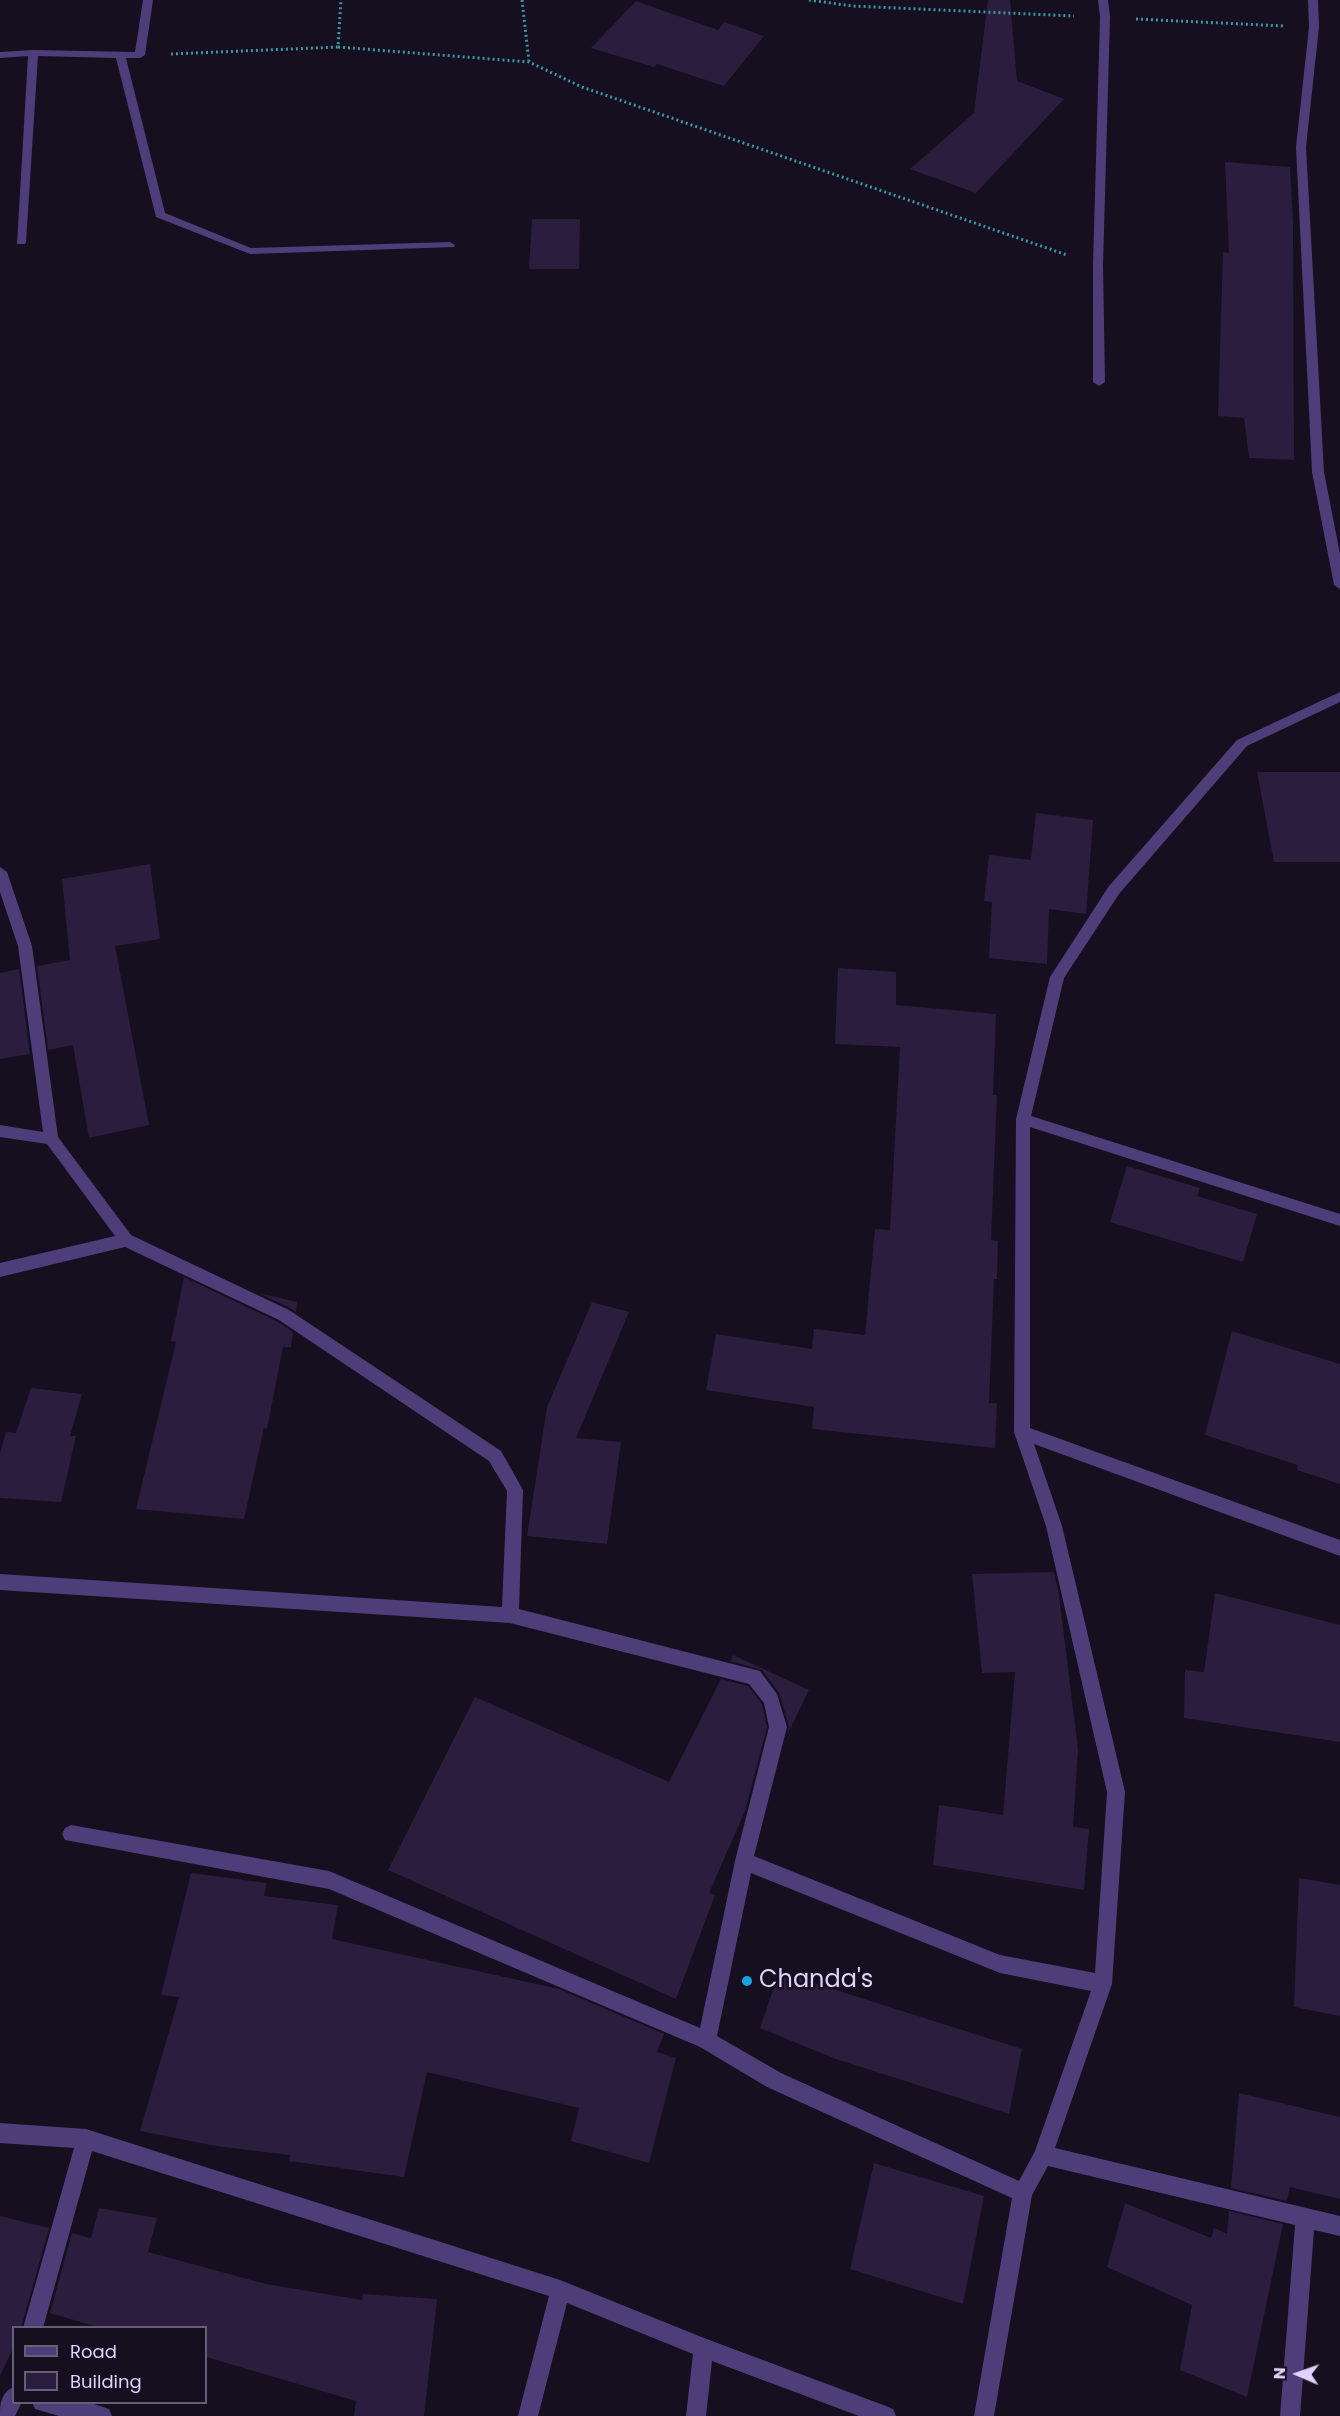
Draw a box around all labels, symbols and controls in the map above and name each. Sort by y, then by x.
place label: Chanda's [759,1967,873,1995]
marker: Chanda's [740,1974,754,1988]
legend [12,2326,207,2404]
text: Road [70,2339,117,2364]
north arrow [1268,2344,1328,2404]
text: N [1268,2367,1291,2380]
text: Building [70,2369,142,2394]

